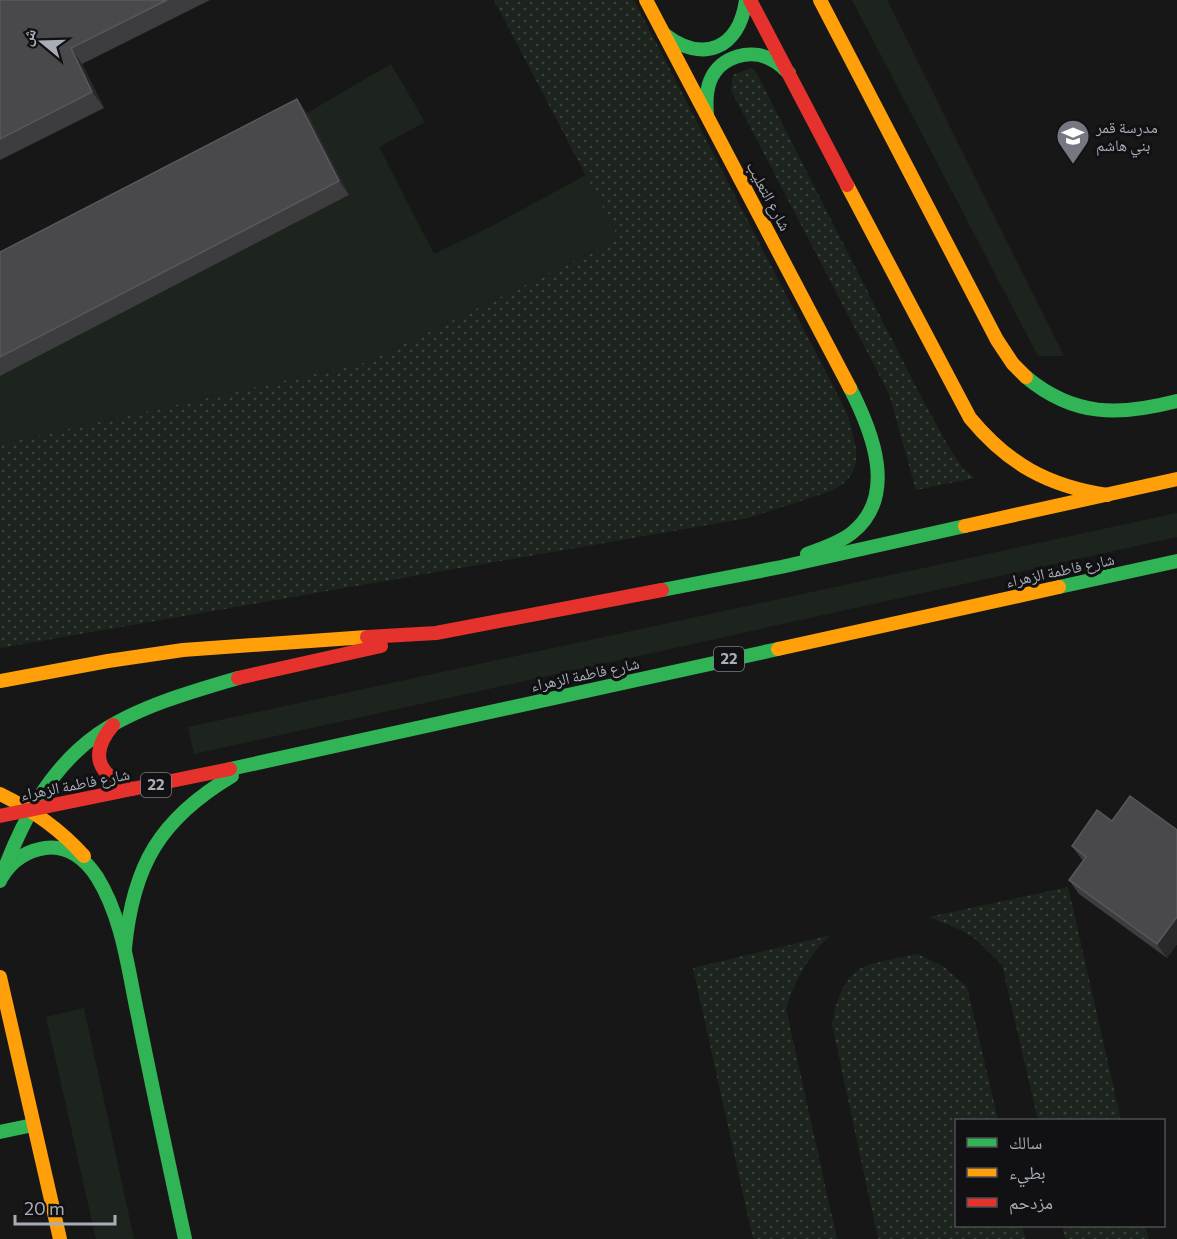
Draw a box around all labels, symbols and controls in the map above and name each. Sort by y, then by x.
north arrow [12,12,72,72]
text: ش [16,26,40,48]
place label: مدرسة قمر بني هاشم [1095,117,1158,158]
school or university icon: مدرسة قمر بني هاشم [1055,118,1091,165]
street label: شارع التعليب [741,158,796,235]
street label: شارع فاطمة الزهراء [1004,549,1116,592]
road number: 22 [714,647,744,671]
street label: شارع فاطمة الزهراء [529,653,641,696]
street label: شارع فاطمة الزهراء [19,764,131,805]
road number: 22 [141,773,171,797]
legend [955,1119,1165,1227]
text: سالك [1009,1131,1042,1153]
text: بطيء [1009,1161,1046,1188]
scale bar [15,1188,116,1226]
text: مزدحم [1009,1191,1053,1215]
text: 20 m [24,1197,65,1219]

